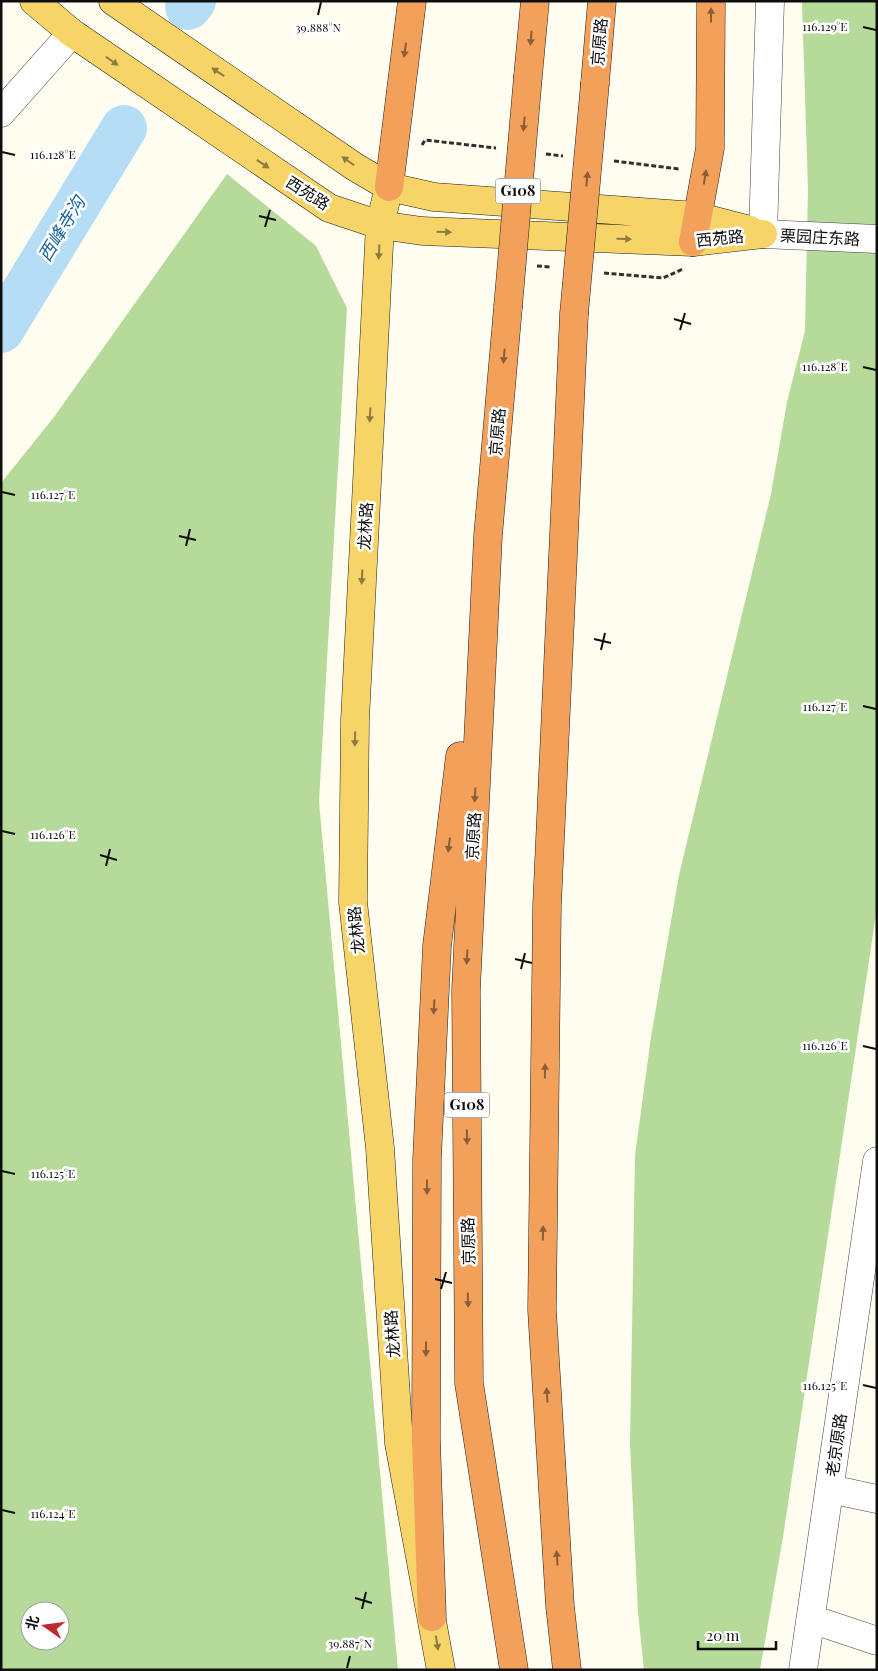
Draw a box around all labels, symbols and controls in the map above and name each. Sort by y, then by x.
one-way arrow [707,7,715,23]
street label: 京原路 [586,17,611,67]
text: 116.129°E [802,18,848,34]
text: 39.888°N [295,19,341,35]
one-way arrow [527,31,535,47]
one-way arrow [401,42,409,58]
one-way arrow [105,56,119,66]
one-way arrow [212,67,225,77]
one-way arrow [520,116,528,132]
text: 116.128°E [30,146,76,162]
one-way arrow [341,156,354,166]
one-way arrow [256,159,270,169]
one-way arrow [702,169,710,185]
one-way arrow [583,170,591,186]
street label: 西苑路 [282,171,334,214]
road number: G108 [496,178,540,204]
water label: 西峰寺沟 [32,190,91,266]
street label: 栗园庄东路 [780,224,861,249]
street label: 西苑路 [695,225,745,250]
one-way arrow [436,228,452,236]
one-way arrow [616,236,632,244]
one-way arrow [374,245,382,261]
one-way arrow [500,348,508,364]
text: 116.128°E [802,358,848,374]
one-way arrow [366,407,374,423]
street label: 京原路 [484,407,509,457]
text: 116.127°E [31,486,75,502]
street label: 龙林路 [353,501,376,550]
one-way arrow [358,569,366,585]
text: 116.127°E [803,698,847,714]
one-way arrow [351,732,359,748]
one-way arrow [471,787,479,803]
street label: 京原路 [461,811,484,860]
text: 116.126°E [30,826,76,842]
one-way arrow [445,838,453,854]
street label: 龙林路 [343,905,368,955]
one-way arrow [463,949,471,965]
one-way arrow [430,999,438,1015]
text: 116.126°E [802,1037,848,1053]
one-way arrow [541,1062,549,1078]
road number: G108 [444,1092,490,1118]
one-way arrow [463,1129,471,1145]
text: 116.125°E [31,1165,75,1181]
one-way arrow [423,1179,431,1195]
street label: 京原路 [457,1217,478,1265]
one-way arrow [539,1225,547,1241]
one-way arrow [465,1292,473,1308]
street label: 龙林路 [379,1309,404,1359]
one-way arrow [422,1342,430,1358]
text: 116.125°E [803,1377,847,1393]
one-way arrow [542,1387,550,1403]
street label: 老京原路 [821,1412,850,1478]
text: 116.124°E [30,1505,76,1521]
one-way arrow [552,1549,560,1565]
north arrow [20,1601,70,1651]
text: 北 [21,1614,43,1632]
scale bar [698,1618,776,1650]
text: 20 m [706,1625,740,1645]
text: 39.887°N [328,1635,373,1651]
one-way arrow [433,1636,441,1652]

